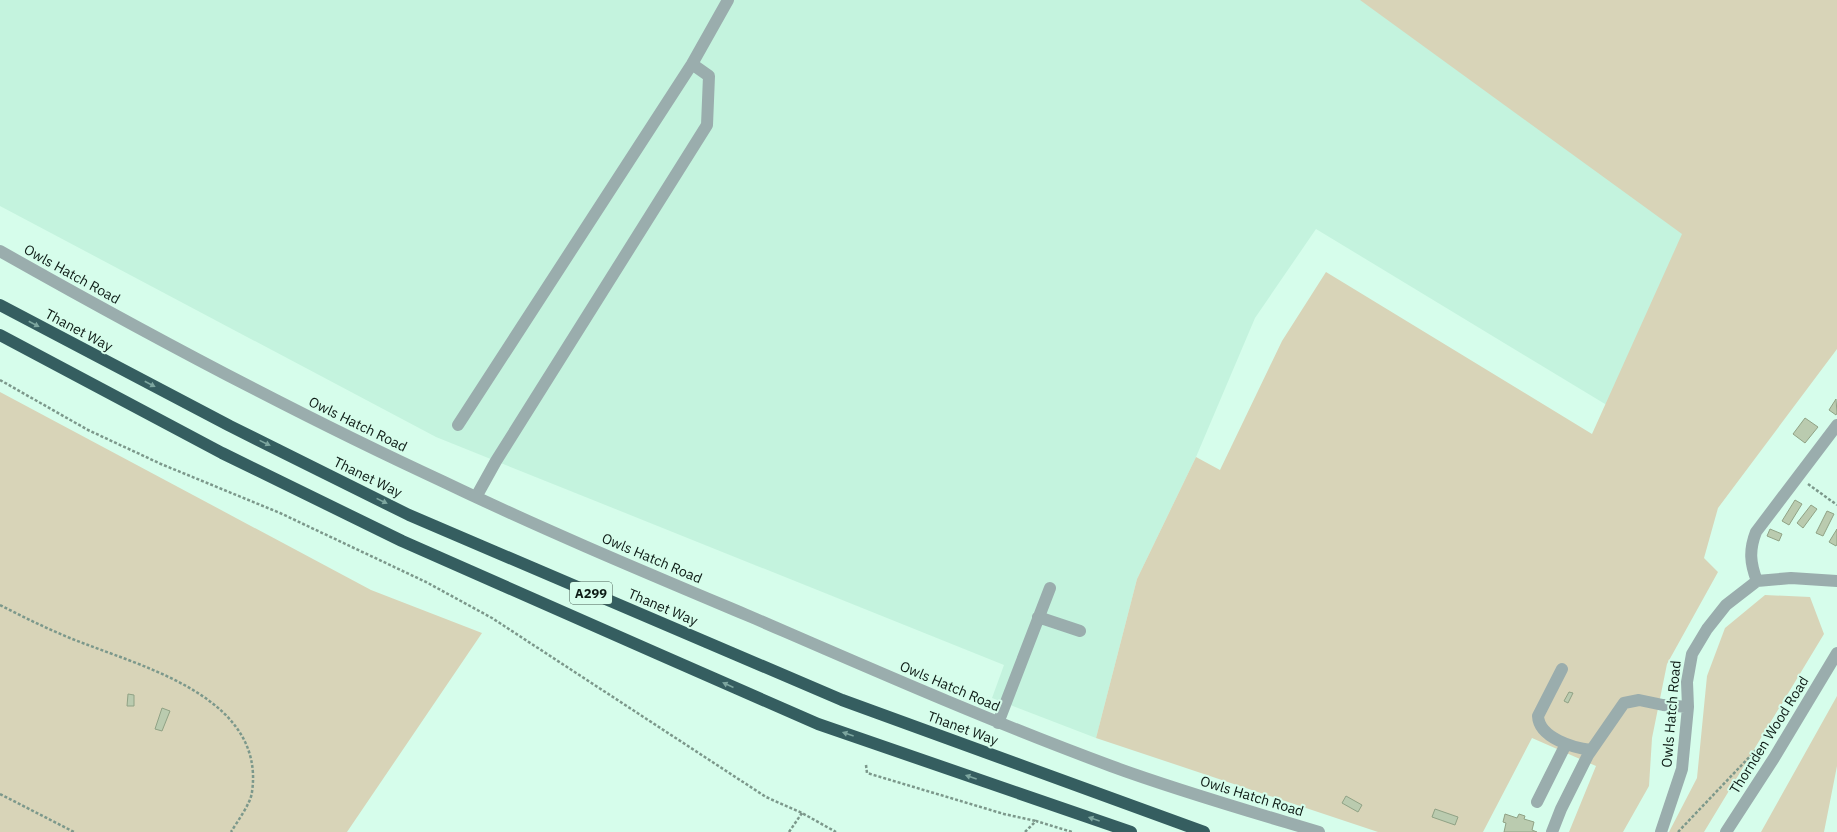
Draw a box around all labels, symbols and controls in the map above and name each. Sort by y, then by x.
street label: Owls Hatch Road [21,240,123,308]
street label: Thanet Way [42,305,116,355]
one-way arrow [29,320,40,327]
one-way arrow [144,381,155,387]
street label: Owls Hatch Road [306,392,410,456]
one-way arrow [259,440,271,447]
street label: Thanet Way [331,453,405,501]
one-way arrow [376,498,387,504]
street label: Owls Hatch Road [599,529,705,587]
road number: A299 [570,582,612,604]
street label: Thanet Way [625,584,701,630]
street label: Owls Hatch Road [897,657,1003,715]
street label: Owls Hatch Road [1657,660,1685,768]
street label: Thornden Wood Road [1725,673,1813,797]
one-way arrow [722,681,734,688]
street label: Thanet Way [925,707,1001,749]
one-way arrow [842,731,854,737]
street label: Owls Hatch Road [1198,772,1306,820]
one-way arrow [964,774,976,780]
one-way arrow [1087,816,1099,822]

